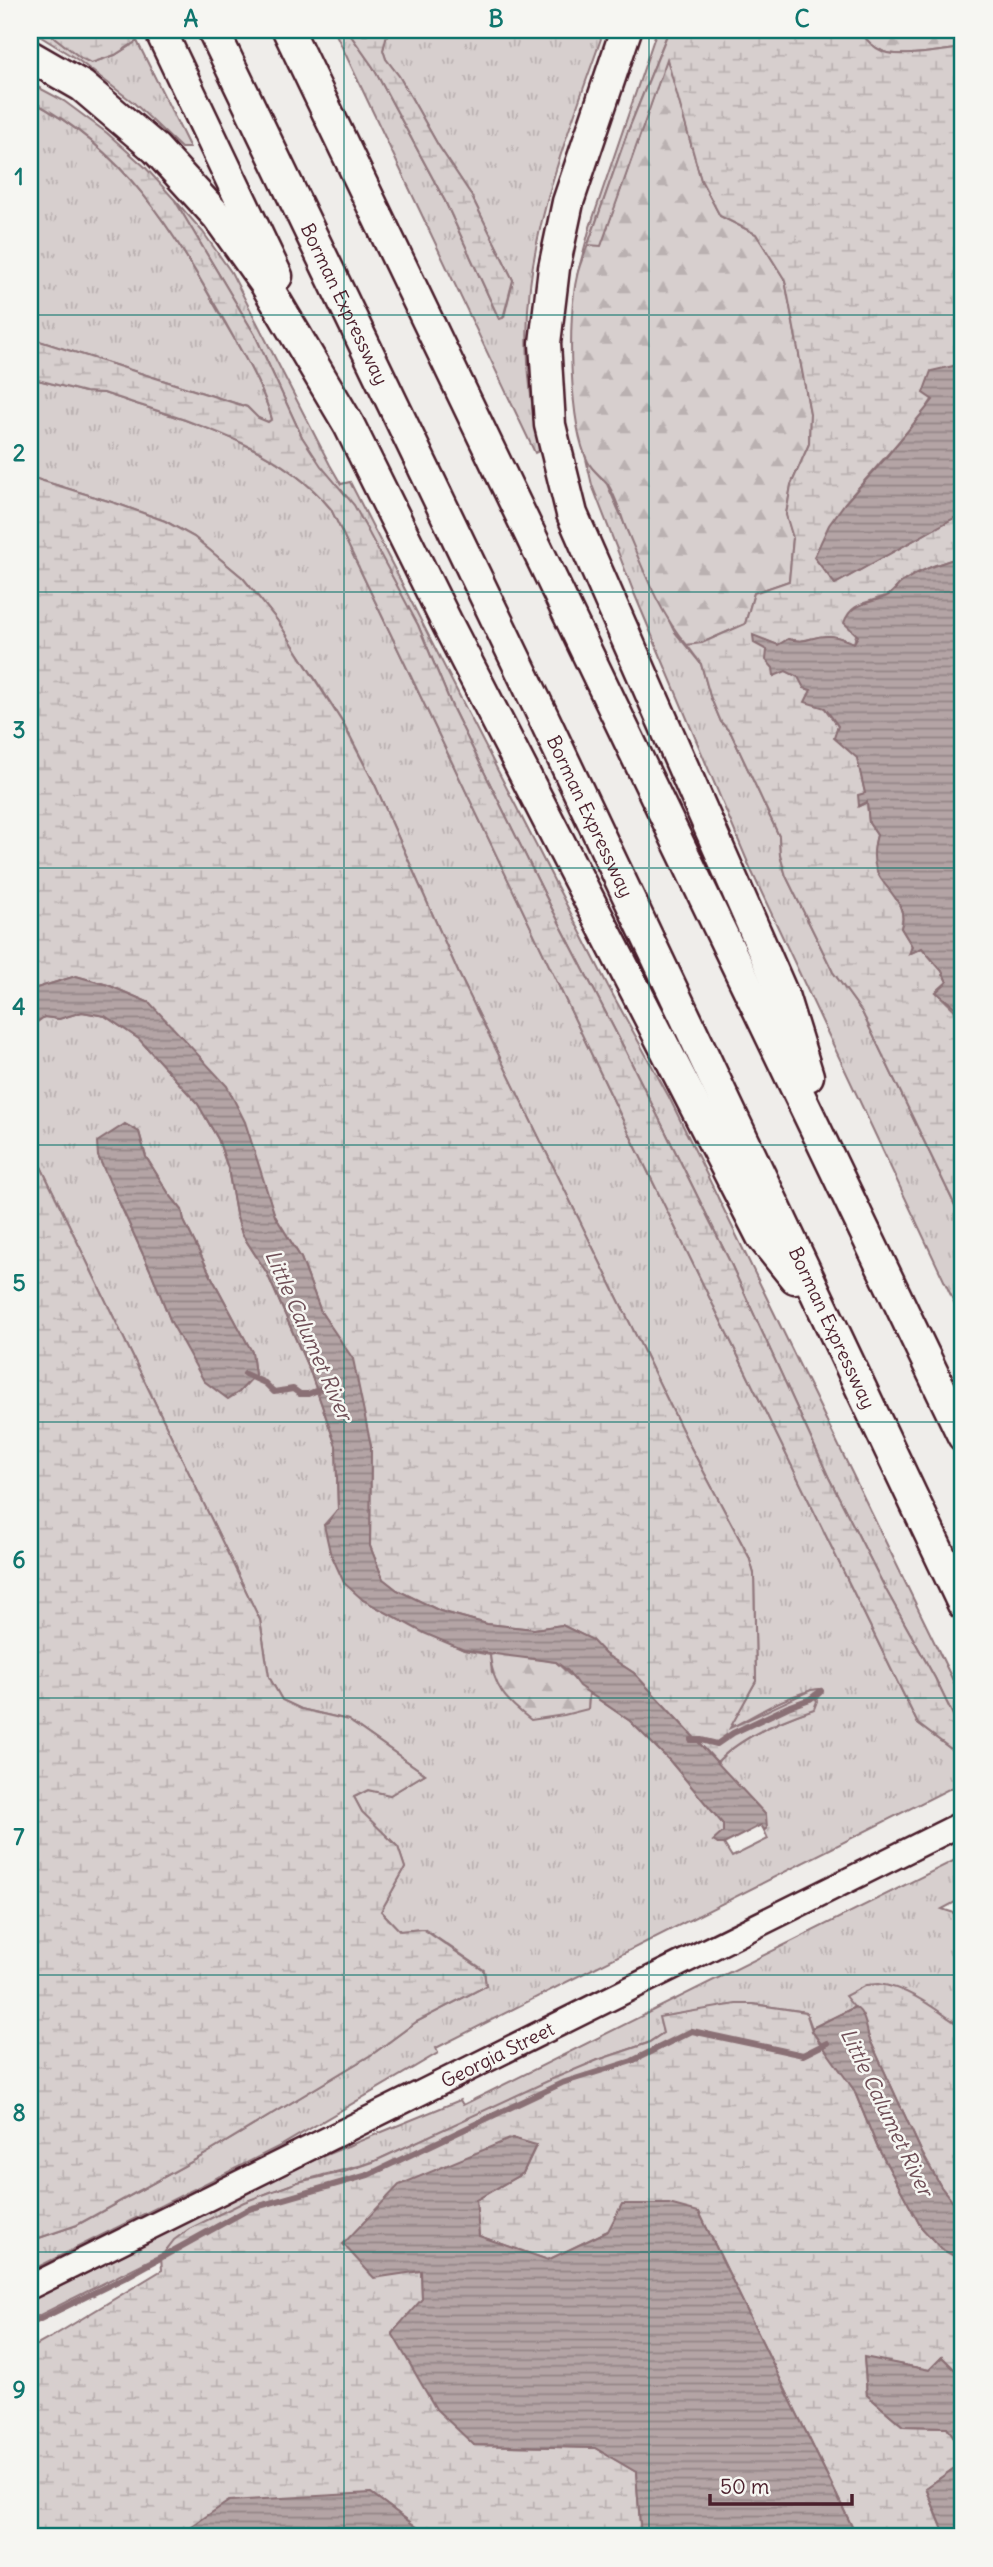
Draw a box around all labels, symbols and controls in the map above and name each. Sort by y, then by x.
text: A [184,4,199,33]
text: B [488,4,504,33]
text: C [794,4,810,33]
text: 1 [14,162,24,191]
street label: Borman Expressway [296,219,394,389]
text: 2 [13,438,26,467]
text: 3 [12,715,26,744]
street label: Borman Expressway [542,731,639,901]
text: 4 [12,992,26,1021]
street label: Borman Expressway [784,1243,881,1413]
water label: Little Calumet River [259,1246,360,1427]
text: 5 [12,1268,26,1297]
text: 6 [12,1545,26,1574]
text: 7 [13,1822,25,1851]
street label: Georgia Street [437,2016,558,2093]
water label: Little Calumet River [835,2023,940,2203]
text: 8 [12,2098,26,2127]
text: 9 [12,2375,26,2404]
scale bar [710,2462,851,2506]
text: 50 m [720,2473,769,2500]

